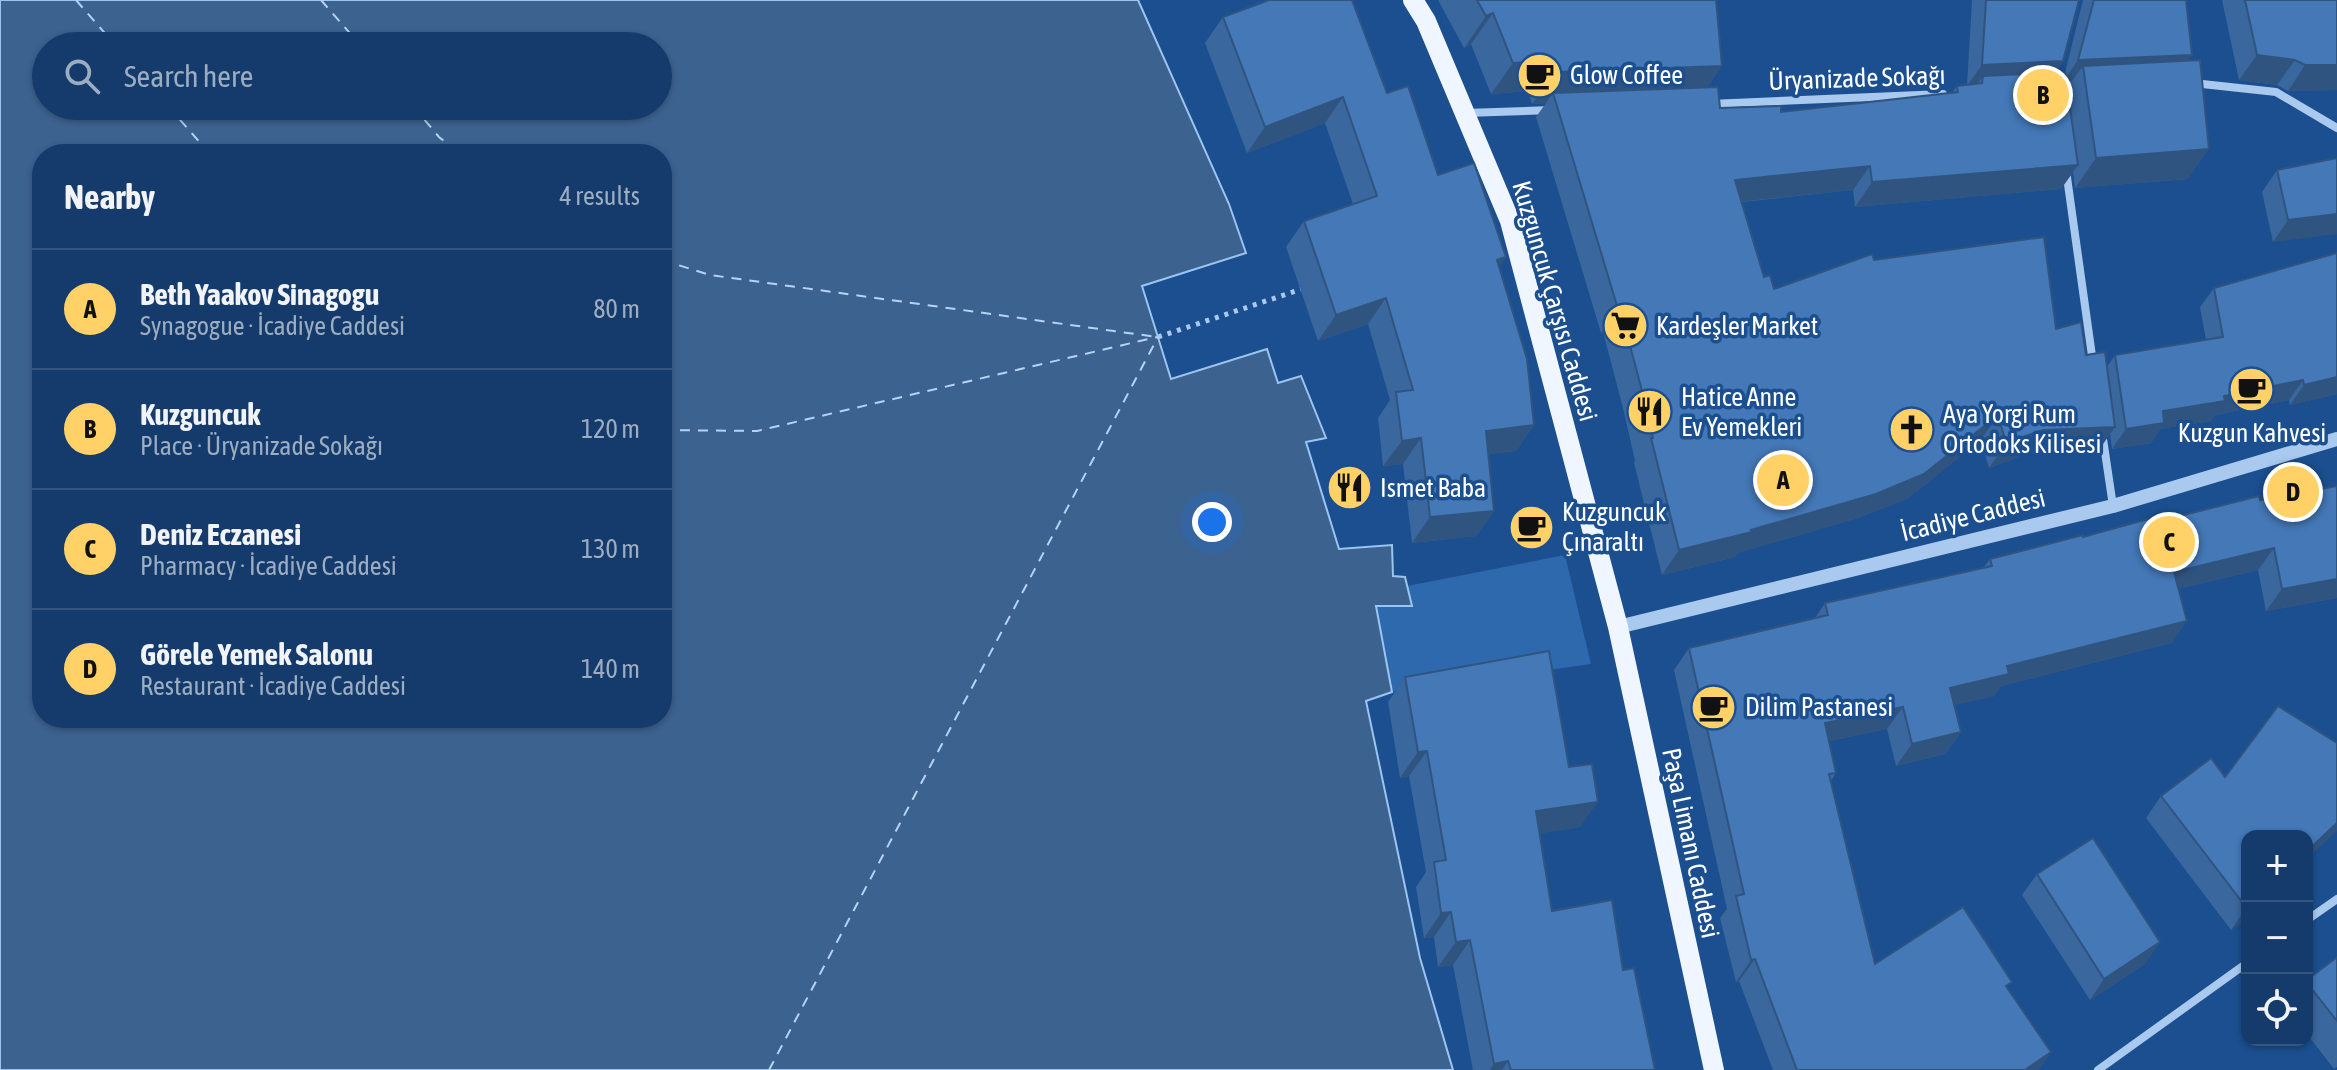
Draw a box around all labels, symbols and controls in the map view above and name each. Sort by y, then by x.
search box [32,32,672,120]
cafe icon: Glow Coffee [1515,51,1563,99]
icon: search [60,54,104,98]
text: Search here [124,59,253,93]
place label: Glow Coffee [1570,60,1683,90]
street label: Üryanizade Sokağı [1768,60,1946,96]
pin: B [2017,65,2069,125]
text: Nearby [64,177,155,216]
street label: Kuzguncuk Çarşısı Caddesi [1506,177,1604,425]
text: 4 results [559,181,640,211]
text: Beth Yaakov Sinagogu [140,277,379,311]
text: A [84,294,96,324]
text: 80 m [593,294,640,324]
supermarket icon: Kardeşler Market [1601,302,1649,350]
text: Synagogue · İcadiye Caddesi [140,311,405,341]
place label: Kardeşler Market [1656,311,1818,341]
cafe icon: Kuzgun Kahvesi [2228,366,2276,414]
place label: Hatice Anne Ev Yemekleri [1681,382,1802,442]
restaurant icon: Hatice Anne Ev Yemekleri [1626,388,1674,436]
text: Kuzguncuk [140,397,260,431]
place label: Aya Yorgi Rum Ortodoks Kilisesi [1943,399,2102,459]
church icon: Aya Yorgi Rum Ortodoks Kilisesi [1888,405,1936,453]
text: B [84,414,96,444]
text: 120 m [581,414,640,444]
place label: Kuzgun Kahvesi [2178,418,2326,448]
text: Place · Üryanizade Sokağı [140,431,383,461]
pin: A [1757,450,1809,510]
pin: D [2267,462,2319,522]
restaurant icon: Ismet Baba [1325,464,1373,512]
place label: Ismet Baba [1380,473,1486,503]
street label: İcadiye Caddesi [1898,483,2048,547]
place label: Kuzguncuk Çınaraltı [1562,497,1666,557]
your location [1192,502,1232,542]
cafe icon: Kuzguncuk Çınaraltı [1507,503,1555,551]
pin: C [2143,512,2195,572]
text: Deniz Eczanesi [140,517,301,551]
text: C [84,534,96,564]
text: 130 m [581,534,640,564]
text: Pharmacy · İcadiye Caddesi [140,551,397,581]
text: Görele Yemek Salonu [140,637,373,671]
text: D [83,654,97,684]
text: 140 m [581,654,640,684]
text: Restaurant · İcadiye Caddesi [140,671,406,701]
cafe icon: Dilim Pastanesi [1690,683,1738,731]
place label: Dilim Pastanesi [1745,692,1893,722]
street label: Paşa Limanı Caddesi [1656,745,1726,941]
map controls [2241,830,2313,1046]
button: + [2241,830,2313,902]
button: − [2241,902,2313,974]
button: locate [2241,974,2313,1046]

